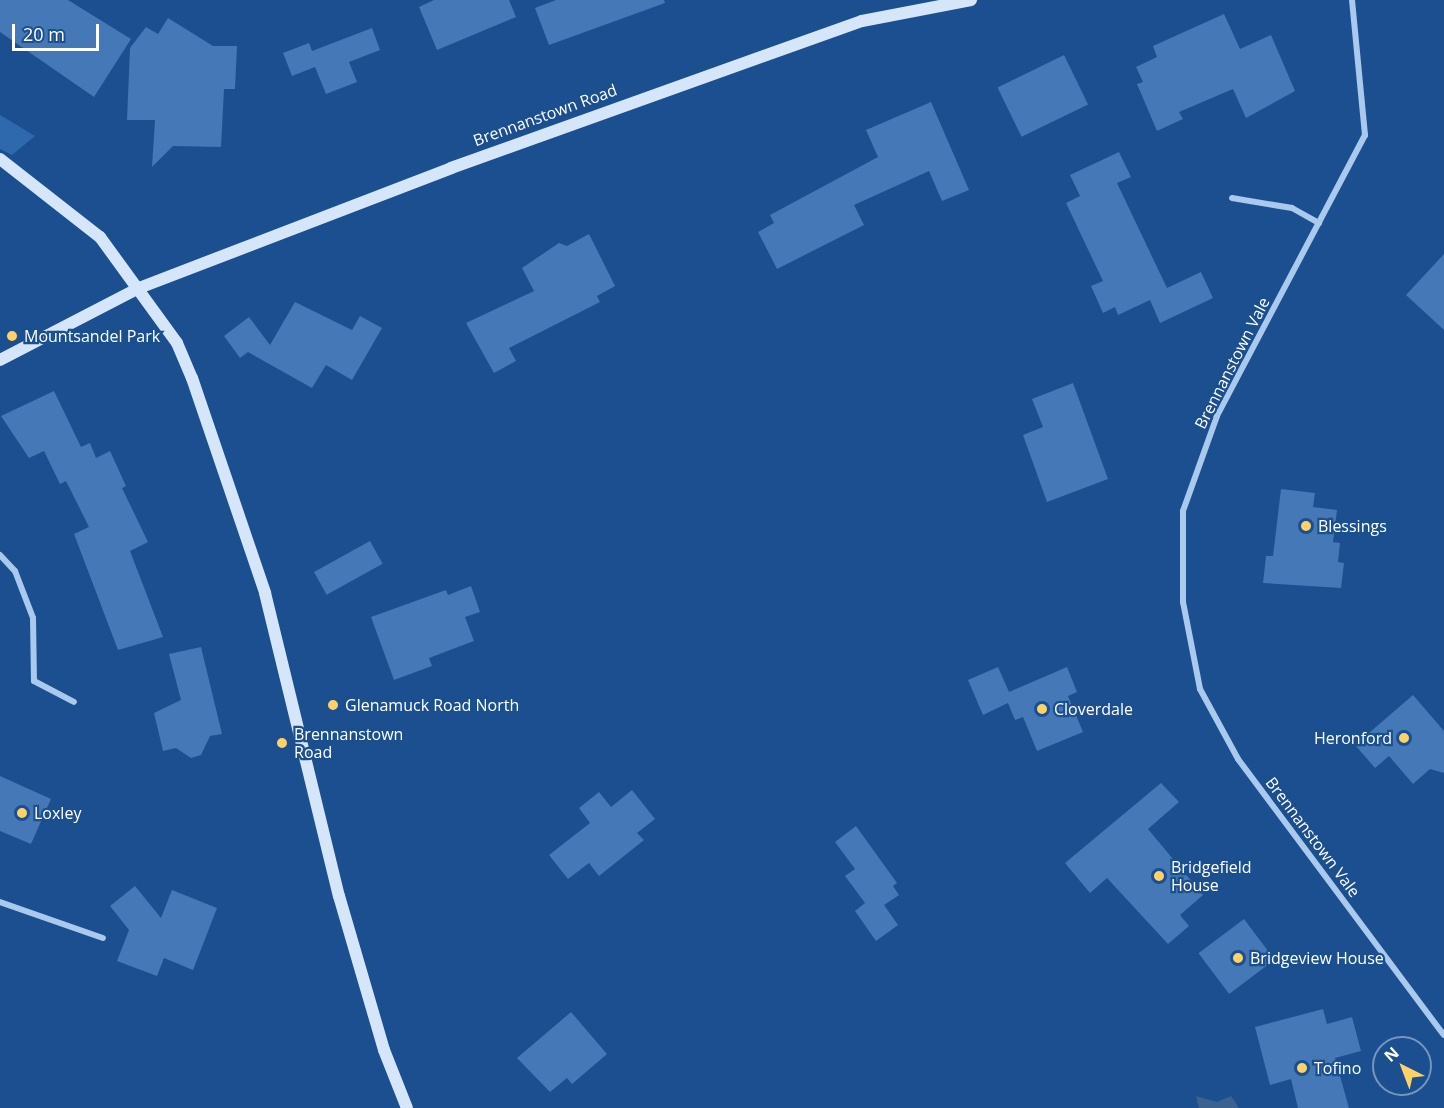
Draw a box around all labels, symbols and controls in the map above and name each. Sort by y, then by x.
scale bar [15,12,102,50]
text: 20 m [23,22,65,46]
street label: Brennanstown Road [470,80,620,150]
street label: Brennanstown Vale [1191,294,1273,432]
place label: Mountsandel Park [24,326,160,346]
marker: Mountsandel Park [5,329,19,343]
place label: Blessings [1318,516,1387,536]
marker: Blessings [1299,519,1313,533]
place label: Glenamuck Road North [345,695,519,715]
marker: Glenamuck Road North [326,698,340,712]
place label: Cloverdale [1054,699,1133,719]
marker: Cloverdale [1035,702,1049,716]
place label: Brennanstown Road [294,724,403,762]
place label: Heronford [1314,728,1392,748]
marker: Heronford [1397,731,1411,745]
marker: Brennanstown Road [275,736,289,750]
street label: Brennanstown Vale [1262,773,1364,901]
place label: Loxley [34,803,81,823]
marker: Loxley [15,806,29,820]
place label: Bridgefield House [1171,857,1252,895]
marker: Bridgefield House [1152,869,1166,883]
place label: Bridgeview House [1250,948,1384,968]
marker: Bridgeview House [1231,951,1245,965]
north arrow [1372,1036,1432,1096]
text: N [1379,1042,1403,1067]
place label: Tofino [1314,1058,1361,1078]
marker: Tofino [1295,1061,1309,1075]

